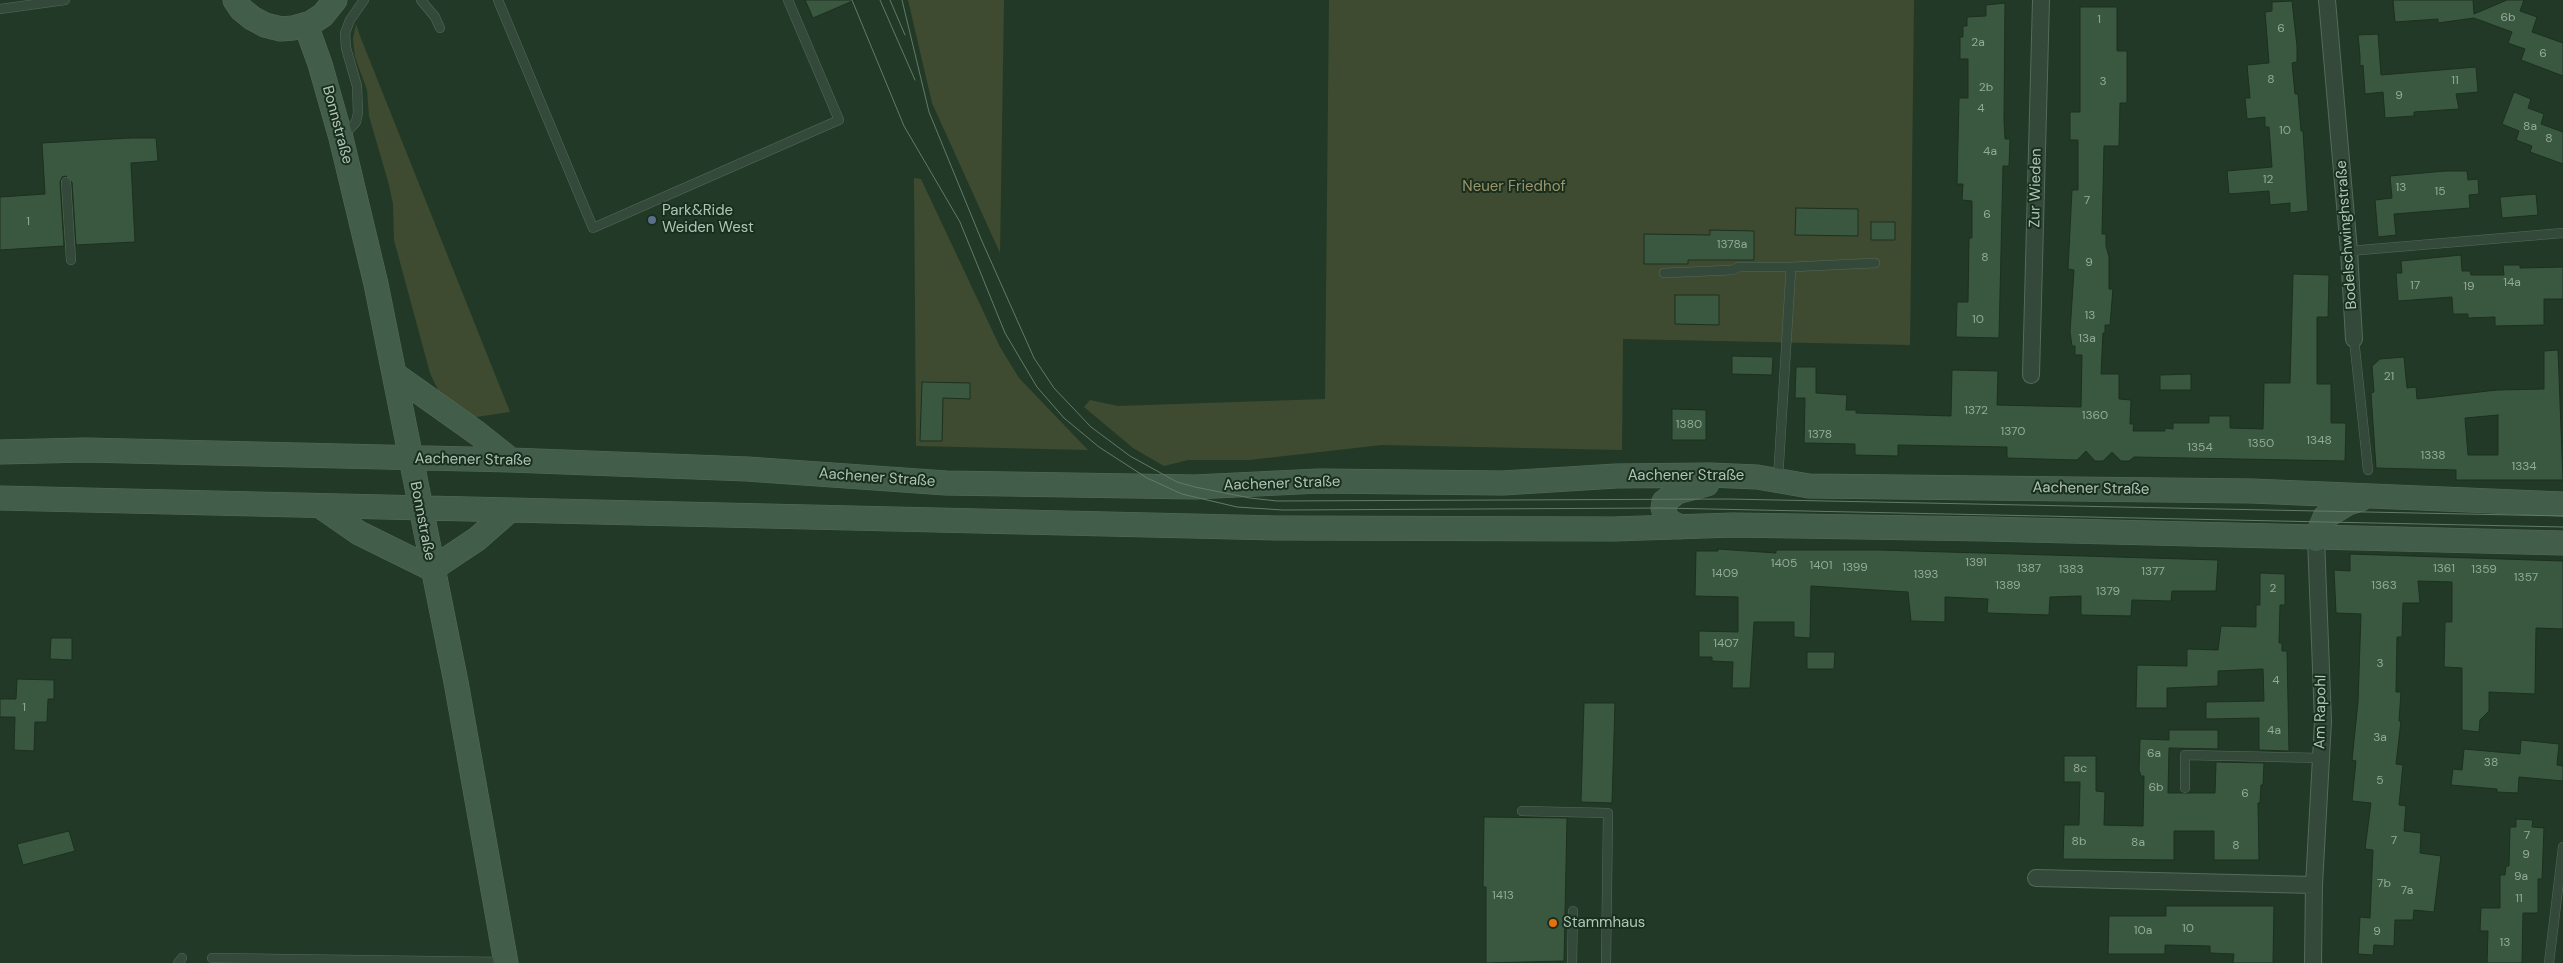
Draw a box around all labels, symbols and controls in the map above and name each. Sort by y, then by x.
house number: 6b [2500,11,2516,25]
house number: 1 [2097,13,2101,27]
house number: 6 [2277,22,2285,36]
house number: 2a [1971,36,1985,50]
house number: 6 [2539,47,2547,61]
house number: 8 [2267,73,2275,87]
house number: 11 [2451,74,2459,88]
house number: 3 [2099,75,2107,89]
house number: 2b [1979,81,1993,95]
street label: Bonnstraße [318,84,356,166]
house number: 9 [2395,89,2403,103]
house number: 4 [1977,102,1985,116]
house number: 8a [2523,120,2537,134]
house number: 10 [2279,124,2291,138]
house number: 8 [2545,132,2553,146]
house number: 4a [1983,145,1997,159]
street label: Zur Wieden [2026,148,2046,228]
street label: Bodelschwinghstraße [2333,160,2361,310]
house number: 12 [2263,173,2273,187]
park label: Neuer Friedhof [1462,178,1566,196]
house number: 13 [2396,181,2406,195]
house number: 15 [2434,185,2446,199]
house number: 7 [2084,194,2090,208]
place label: Park&Ride Weiden West [662,202,754,237]
house number: 6 [1983,208,1991,222]
marker: Park&Ride Weiden West [646,214,658,226]
house number: 1 [26,215,30,229]
house number: 1378a [1717,238,1747,252]
house number: 8 [1981,251,1989,265]
house number: 9 [2085,256,2093,270]
house number: 14a [2503,276,2521,290]
house number: 17 [2410,279,2420,293]
house number: 19 [2463,280,2475,294]
house number: 13 [2085,309,2095,323]
house number: 10 [1972,313,1984,327]
house number: 13a [2078,332,2096,346]
house number: 21 [2384,370,2394,384]
house number: 1372 [1964,404,1988,418]
house number: 1360 [2082,409,2108,423]
house number: 1380 [1676,418,1702,432]
house number: 1370 [2000,425,2026,439]
house number: 1378 [1808,428,1832,442]
house number: 1348 [2306,434,2332,448]
house number: 1350 [2248,437,2274,451]
house number: 1354 [2187,441,2213,455]
house number: 1338 [2420,449,2446,463]
street label: Aachener Straße [414,450,532,470]
house number: 1334 [2511,460,2537,474]
street label: Aachener Straße [818,465,936,491]
street label: Aachener Straße [1628,467,1744,485]
street label: Aachener Straße [1223,473,1341,495]
street label: Aachener Straße [2032,479,2150,499]
street label: Bonnstraße [406,480,438,562]
house number: 1391 [1965,556,1987,570]
house number: 1405 [1771,557,1797,571]
house number: 1401 [1810,559,1832,573]
house number: 1399 [1842,561,1868,575]
house number: 1387 [2017,562,2041,576]
house number: 1361 [2433,562,2455,576]
house number: 1383 [2058,563,2084,577]
house number: 1359 [2471,563,2497,577]
house number: 1377 [2141,565,2165,579]
house number: 1409 [1712,567,1738,581]
house number: 1393 [1914,568,1938,582]
house number: 1357 [2514,571,2538,585]
house number: 1389 [1995,579,2021,593]
house number: 1363 [2371,579,2397,593]
house number: 2 [2270,582,2276,596]
house number: 1379 [2096,585,2120,599]
house number: 1407 [1713,637,1739,651]
house number: 3 [2376,657,2384,671]
house number: 4 [2272,674,2280,688]
street label: Am Rapohl [2311,675,2331,749]
house number: 1 [22,701,26,715]
house number: 4a [2267,724,2281,738]
house number: 3a [2373,731,2387,745]
house number: 6a [2147,747,2161,761]
house number: 38 [2484,756,2498,770]
house number: 8c [2073,762,2087,776]
house number: 5 [2376,774,2384,788]
house number: 6b [2148,781,2164,795]
house number: 6 [2241,787,2249,801]
house number: 7 [2524,829,2530,843]
house number: 7 [2391,834,2397,848]
house number: 8b [2072,835,2086,849]
house number: 8a [2131,836,2145,850]
house number: 8 [2232,839,2240,853]
house number: 9 [2522,848,2530,862]
house number: 9a [2514,870,2528,884]
house number: 7b [2377,877,2391,891]
house number: 7a [2401,884,2413,898]
house number: 1413 [1492,889,1514,903]
house number: 11 [2515,892,2523,906]
place label: Stammhaus [1563,914,1645,932]
marker: Stammhaus [1547,917,1559,929]
house number: 10 [2182,922,2194,936]
house number: 10a [2134,924,2152,938]
house number: 9 [2373,925,2381,939]
house number: 13 [2500,936,2510,950]

